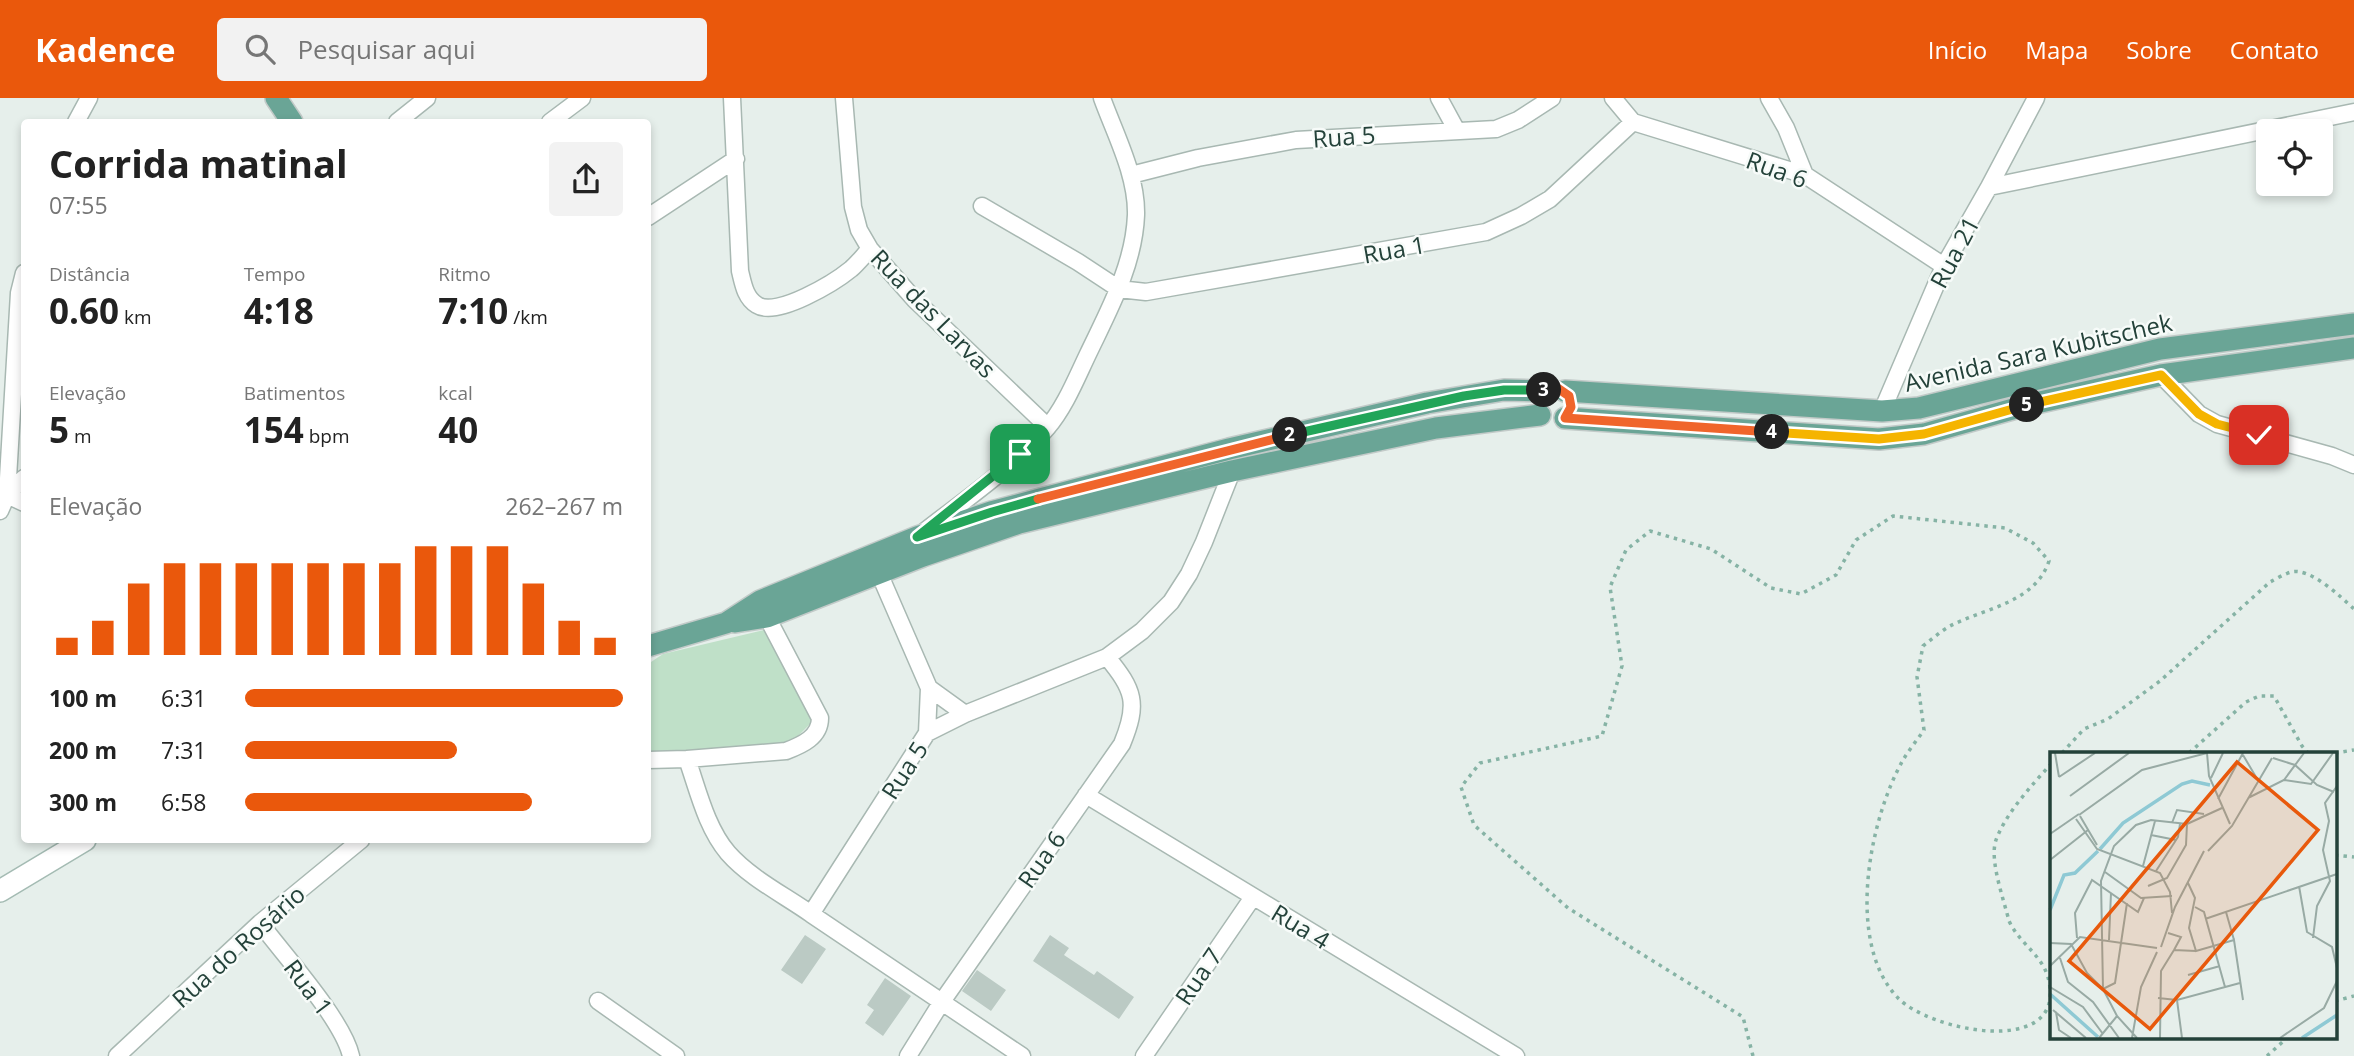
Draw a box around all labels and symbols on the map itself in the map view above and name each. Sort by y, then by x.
street label: Rua 5 [1312,117,1376,155]
street label: Rua 6 [1742,143,1812,195]
street label: Rua 21 [1921,210,1987,294]
street label: Rua 1 [1360,227,1428,271]
street label: Rua das Larvas [864,241,1004,385]
street label: Avenida Sara Kubitschek [1901,305,2176,399]
pin: 3 [1526,372,1562,408]
pin: 5 [2010,388,2044,422]
pin [2229,405,2289,465]
pin: 4 [1754,414,1790,450]
pin: 2 [1272,418,1308,452]
pin [990,424,1050,484]
street label: Rua 5 [873,735,935,805]
inset map [2050,752,2336,1038]
street label: Rua 6 [1009,824,1073,894]
street label: Rua do Rosário [164,877,312,1015]
street label: Rua 4 [1266,896,1337,956]
street label: Rua 7 [1167,941,1229,1011]
street label: Rua 1 [277,952,341,1022]

